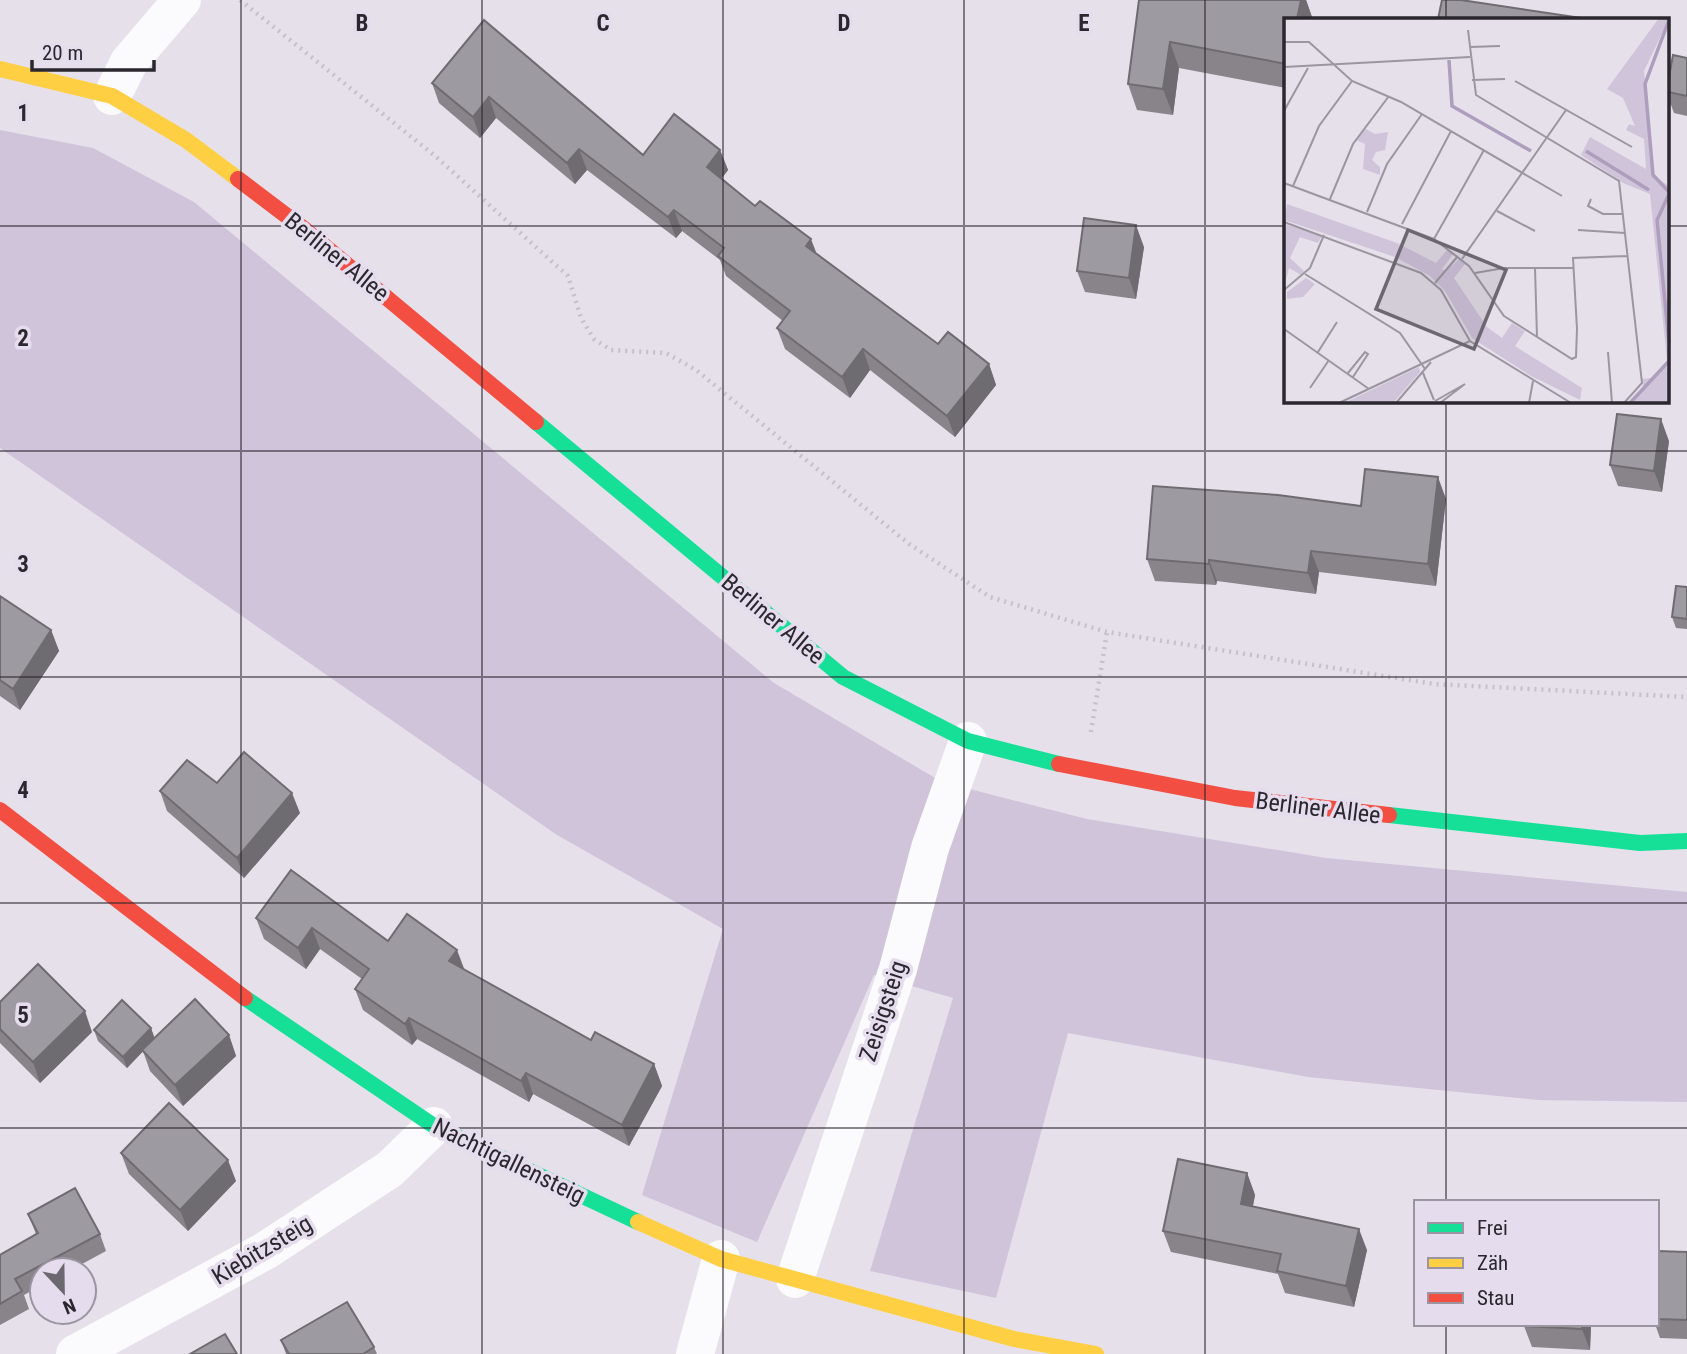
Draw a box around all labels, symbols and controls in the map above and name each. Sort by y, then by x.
text: B [356,10,368,37]
text: C [596,10,610,37]
text: D [838,10,851,37]
text: E [1078,10,1090,37]
inset map [1284,18,1670,402]
scale bar [32,28,154,72]
text: 20 m [42,41,83,65]
text: 1 [17,100,29,127]
street label: Berliner Allee [279,207,395,307]
text: 2 [17,325,29,352]
text: 3 [17,551,29,578]
street label: Berliner Allee [716,568,830,670]
text: 4 [17,777,29,804]
street label: Berliner Allee [1254,786,1382,830]
street label: Zeisigsteig [854,957,912,1065]
text: 5 [17,1002,29,1029]
street label: Nachtigallensteig [428,1112,590,1210]
legend [1414,1200,1659,1326]
street label: Kiebitzsteig [207,1209,317,1291]
text: Frei [1477,1216,1508,1240]
text: Zäh [1477,1251,1508,1275]
north arrow [28,1256,98,1326]
text: Stau [1477,1286,1514,1310]
text: N [59,1293,79,1319]

